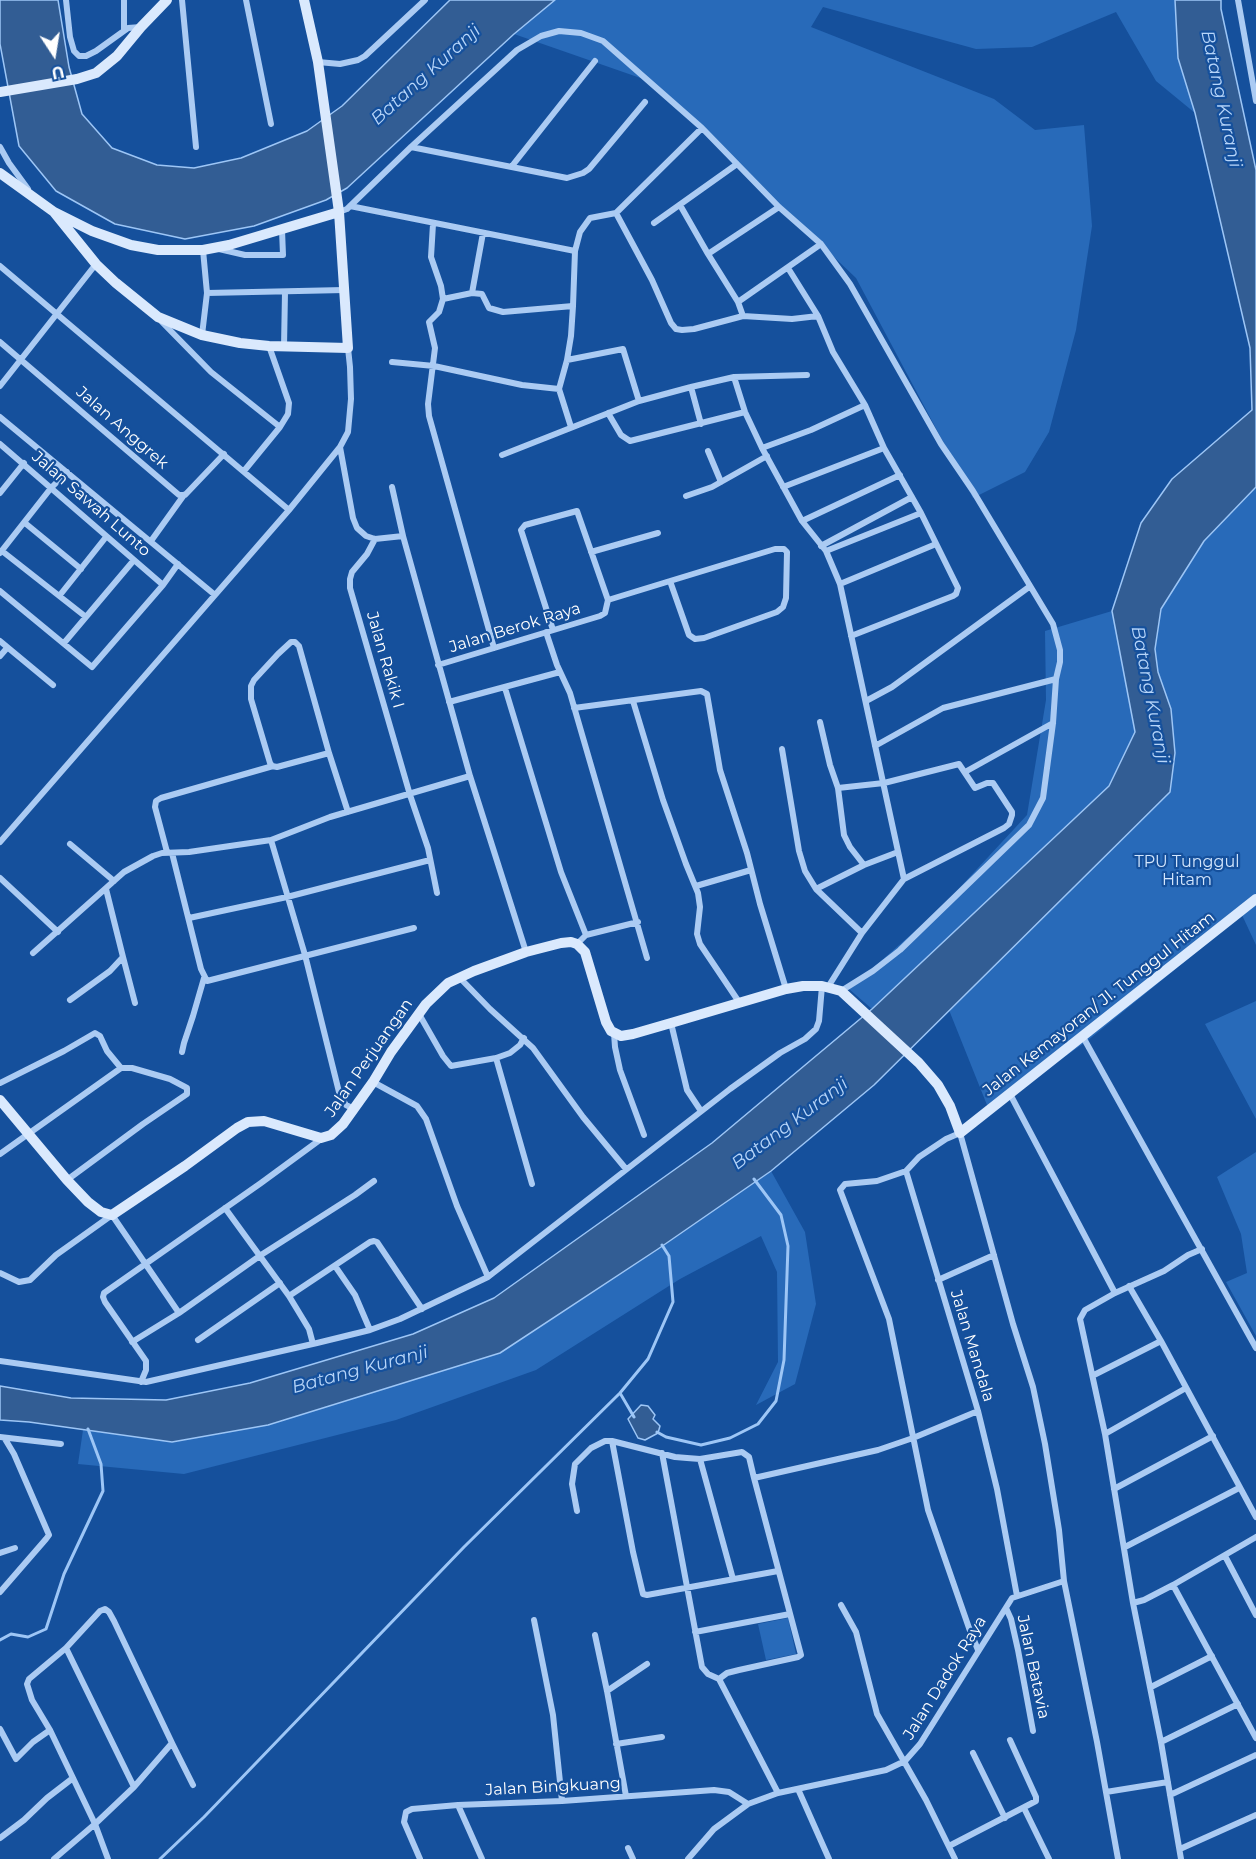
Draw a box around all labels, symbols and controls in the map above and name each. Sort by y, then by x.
water label: Batang Kuranji [367,20,485,130]
north arrow [24,24,84,84]
water label: Batang Kuranji [1196,28,1246,170]
text: U [50,61,66,83]
street label: Jalan Anggrek [72,383,172,473]
street label: Jalan Sawah Lunto [28,447,154,561]
street label: Jalan Berok Raya [447,599,583,657]
street label: Jalan Rakik I [362,609,408,711]
water label: Batang Kuranji [1126,624,1174,766]
park label: TPU Tunggul Hitam [1135,852,1239,890]
street label: Jalan Kemayoran/ Jl. Tunggul Hitam [979,908,1219,1100]
street label: Jalan Perjuangan [321,995,417,1121]
water label: Batang Kuranji [728,1073,852,1175]
street label: Jalan Mandala [946,1288,998,1404]
water label: Batang Kuranji [290,1341,430,1399]
street label: Jalan Dadok Raya [899,1613,991,1743]
street label: Jalan Batavia [1013,1613,1053,1721]
street label: Jalan Bingkuang [485,1774,621,1800]

